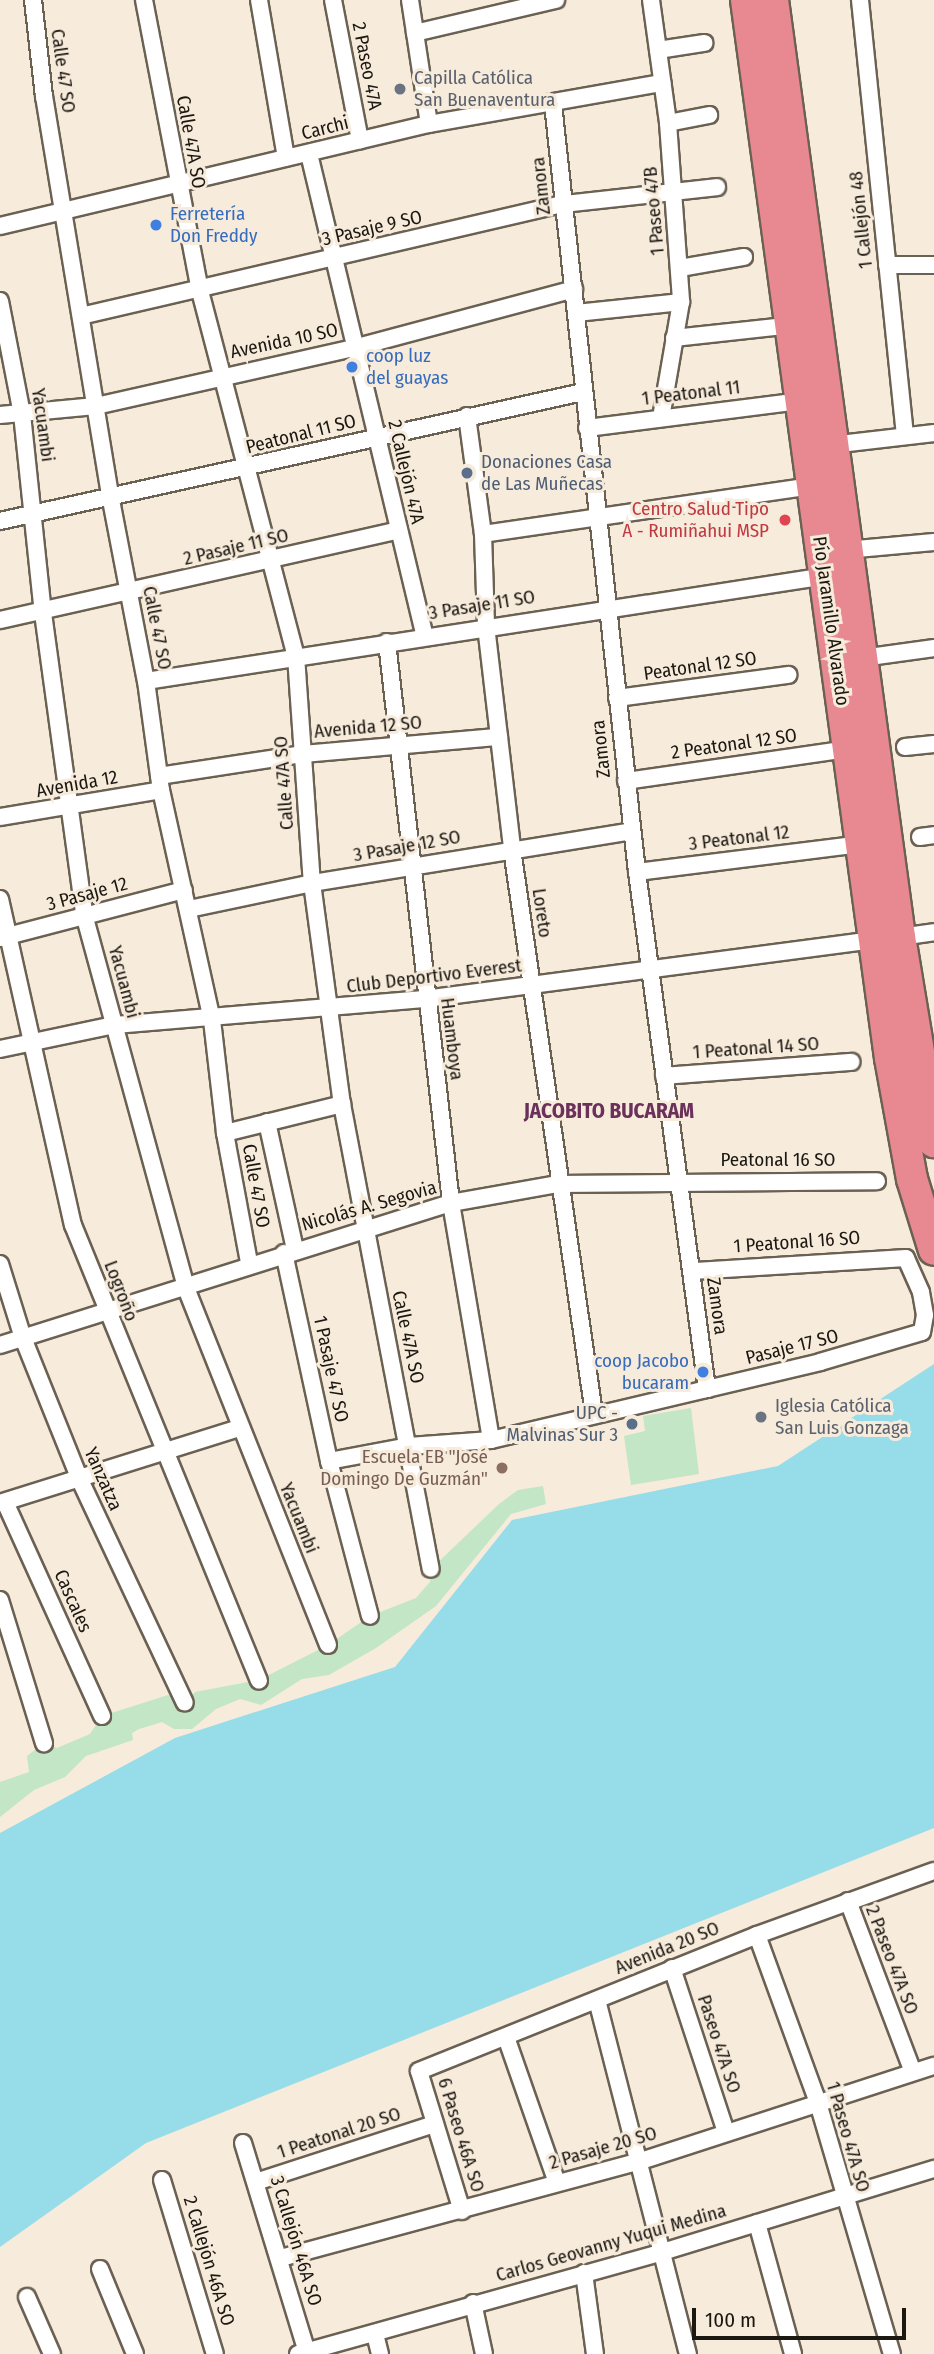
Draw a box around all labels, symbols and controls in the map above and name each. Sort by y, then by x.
street label: 2 Paseo 47A [347,20,387,112]
street label: Calle 47 SO [46,27,80,115]
place label: Capilla Católica San Buenaventura [414,67,555,111]
marker: Capilla Católica San Buenaventura [392,81,408,97]
street label: Calle 47A SO [172,94,210,190]
street label: Carchi [299,111,351,145]
street label: Zamora [527,156,555,216]
street label: 1 Paseo 47B [639,166,669,256]
street label: 1 Callejón 48 [845,170,877,270]
place label: Ferretería Don Freddy [170,203,257,247]
street label: 3 Pasaje 9 SO [320,205,424,251]
marker: Ferretería Don Freddy [148,217,164,233]
street label: Avenida 10 SO [228,318,340,364]
place label: coop luz del guayas [366,345,448,389]
marker: coop luz del guayas [344,359,360,375]
street label: 1 Peatonal 11 [641,376,741,410]
street label: Yacuambi [27,387,59,463]
street label: Peatonal 11 SO [244,409,358,459]
street label: 2 Callejón 47A [383,418,429,526]
place label: Donaciones Casa de Las Muñecas [481,451,612,495]
marker: Donaciones Casa de Las Muñecas [459,465,475,481]
place label: Centro Salud Tipo A - Rumiñahui MSP [622,498,769,542]
marker: Centro Salud Tipo A - Rumiñahui MSP [775,510,795,530]
street label: 2 Pasaje 11 SO [181,524,291,570]
street label: Pío Jaramillo Alvarado [808,535,854,707]
street label: Calle 47 SO [138,584,176,672]
street label: 3 Pasaje 11 SO [427,585,537,625]
street label: Peatonal 12 SO [642,647,758,685]
street label: Avenida 12 SO [313,711,423,743]
street label: Zamora [587,719,615,779]
street label: 2 Peatonal 12 SO [670,724,798,764]
street label: Calle 47A SO [269,735,299,831]
street label: Avenida 12 [34,766,120,802]
street label: 3 Peatonal 12 [687,821,791,855]
street label: 3 Pasaje 12 SO [352,825,462,867]
street label: 3 Pasaje 12 [44,872,130,916]
street label: Loreto [527,887,557,939]
street label: Yacuambi [103,943,145,1021]
street label: Club Deportivo Everest [345,954,523,998]
street label: Huamboya [436,996,468,1082]
street label: 1 Peatonal 14 SO [692,1032,820,1064]
district label: JACOBITO BUCARAM [524,1098,694,1124]
street label: Calle 47 SO [237,1142,275,1230]
street label: Peatonal 16 SO [720,1149,836,1171]
street label: Nicolás A. Segovia [299,1176,439,1236]
street label: 1 Peatonal 16 SO [733,1226,861,1258]
street label: Logroño [99,1257,143,1325]
street label: Zamora [702,1276,732,1336]
street label: Calle 47A SO [387,1289,429,1385]
street label: 1 Pasaje 47 SO [309,1314,353,1424]
street label: Pasaje 17 SO [743,1324,841,1370]
place label: coop Jacobo bucaram [594,1350,689,1394]
marker: coop Jacobo bucaram [695,1364,711,1380]
place label: Iglesia Católica San Luis Gonzaga [775,1395,909,1439]
place label: UPC - Malvinas Sur 3 [507,1402,618,1446]
marker: Iglesia Católica San Luis Gonzaga [753,1409,769,1425]
marker: UPC - Malvinas Sur 3 [624,1416,640,1432]
street label: Yanzatza [79,1444,127,1514]
place label: Escuela EB "José Domingo De Guzmán" [320,1446,488,1490]
marker: Escuela EB "José Domingo De Guzmán" [494,1460,510,1476]
street label: Yacuambi [275,1479,323,1557]
street label: Cascales [49,1566,97,1636]
street label: 2 Paseo 47A SO [861,1902,923,2018]
street label: Avenida 20 SO [611,1917,723,1979]
street label: Paseo 47A SO [692,1992,746,2096]
street label: 6 Paseo 46A SO [433,2075,489,2195]
street label: 1 Paseo 47A SO [821,2079,875,2195]
street label: 1 Peatonal 20 SO [274,2102,404,2164]
street label: 2 Pasaje 20 SO [547,2122,659,2174]
street label: 3 Callejón 46A SO [265,2173,327,2309]
street label: 2 Callejón 46A SO [178,2193,240,2329]
street label: Carlos Geovanny Yuqui Medina [493,2199,729,2287]
scale bar [696,2294,909,2338]
text: 100 m [705,2307,756,2333]

